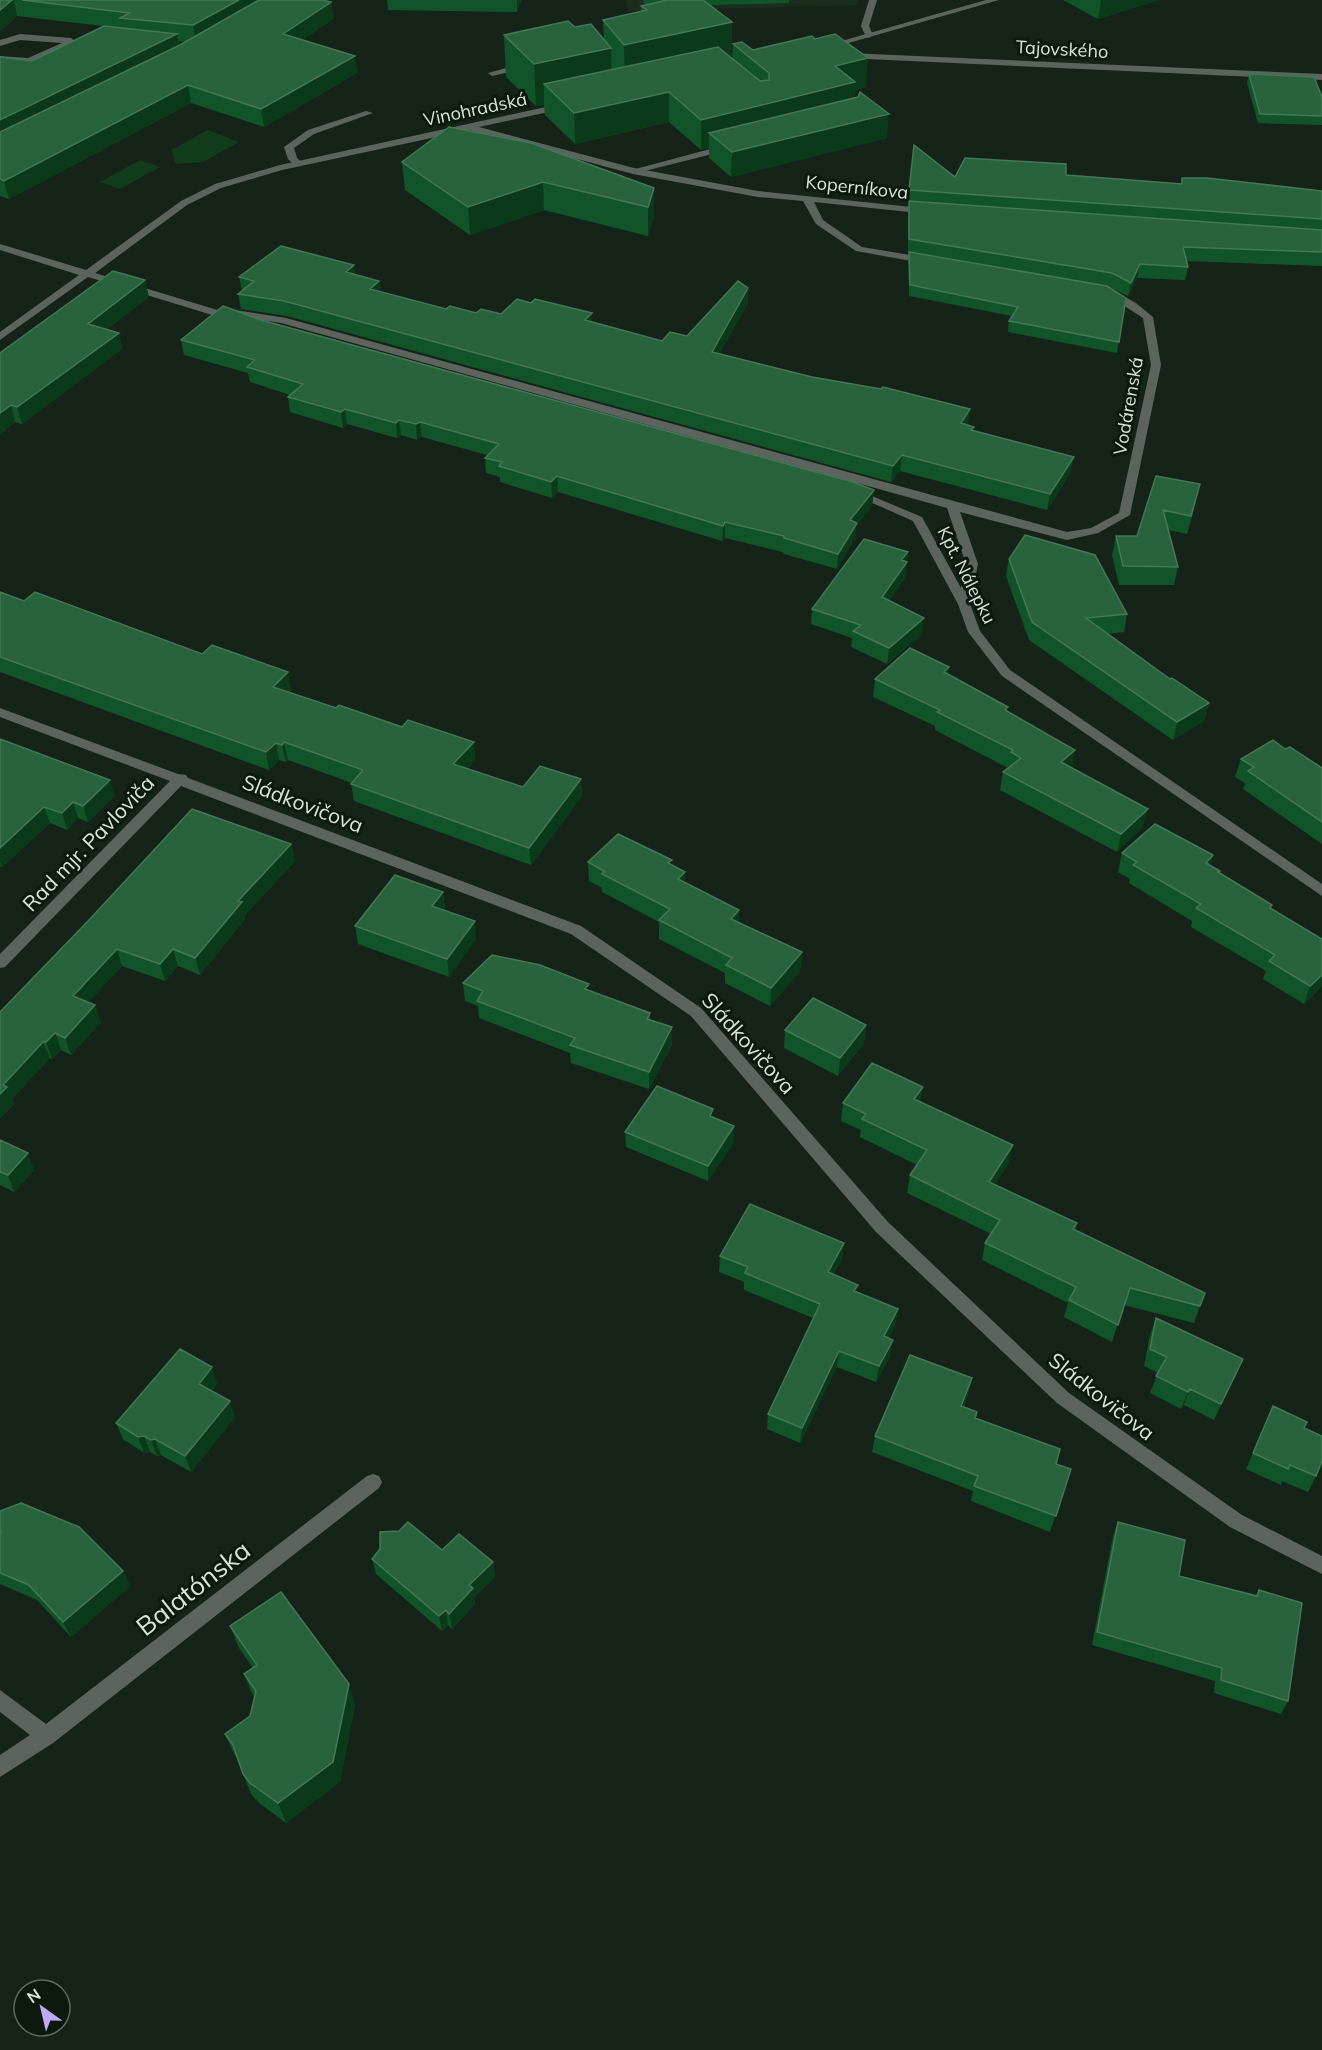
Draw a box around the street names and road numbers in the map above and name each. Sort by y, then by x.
street label: Tajovského [1015,35,1109,63]
street label: Vinohradská [421,87,529,131]
street label: Koperníkova [805,170,909,204]
street label: Vodárenská [1108,355,1148,457]
street label: Kpt. Nálepku [933,522,1001,628]
street label: Sládkovičova [239,768,367,838]
street label: Rad mjr. Pavloviča [17,770,159,916]
street label: Sládkovičova [697,987,801,1099]
street label: Sládkovičova [1044,1347,1160,1445]
street label: Balatónska [129,1533,257,1643]

